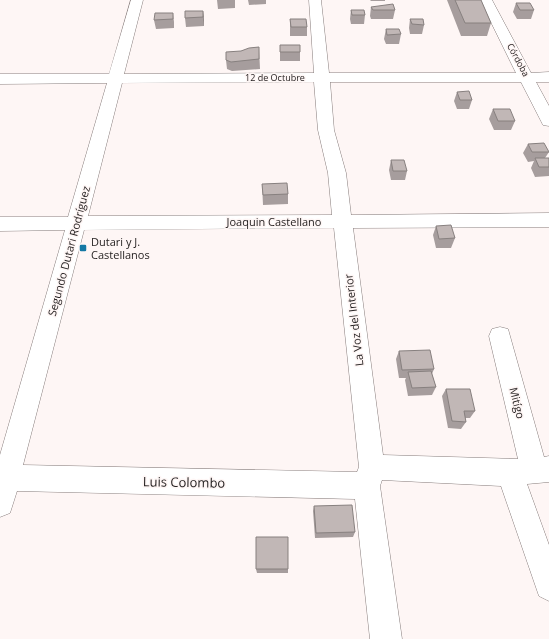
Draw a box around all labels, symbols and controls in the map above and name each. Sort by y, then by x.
street label: Córdoba [504,41,533,79]
street label: 12 de Octubre [245,71,305,84]
street label: Segundo Dutari Rodríguez [44,184,93,318]
street label: Joaquin Castellano [226,214,322,229]
place label: Dutari y J. Castellanos [91,234,150,262]
marker: Dutari y J. Castellanos [78,243,88,253]
street label: La Voz del Interior [340,273,367,367]
street label: Mitígo [506,386,529,421]
street label: Luis Colombo [143,472,226,492]

